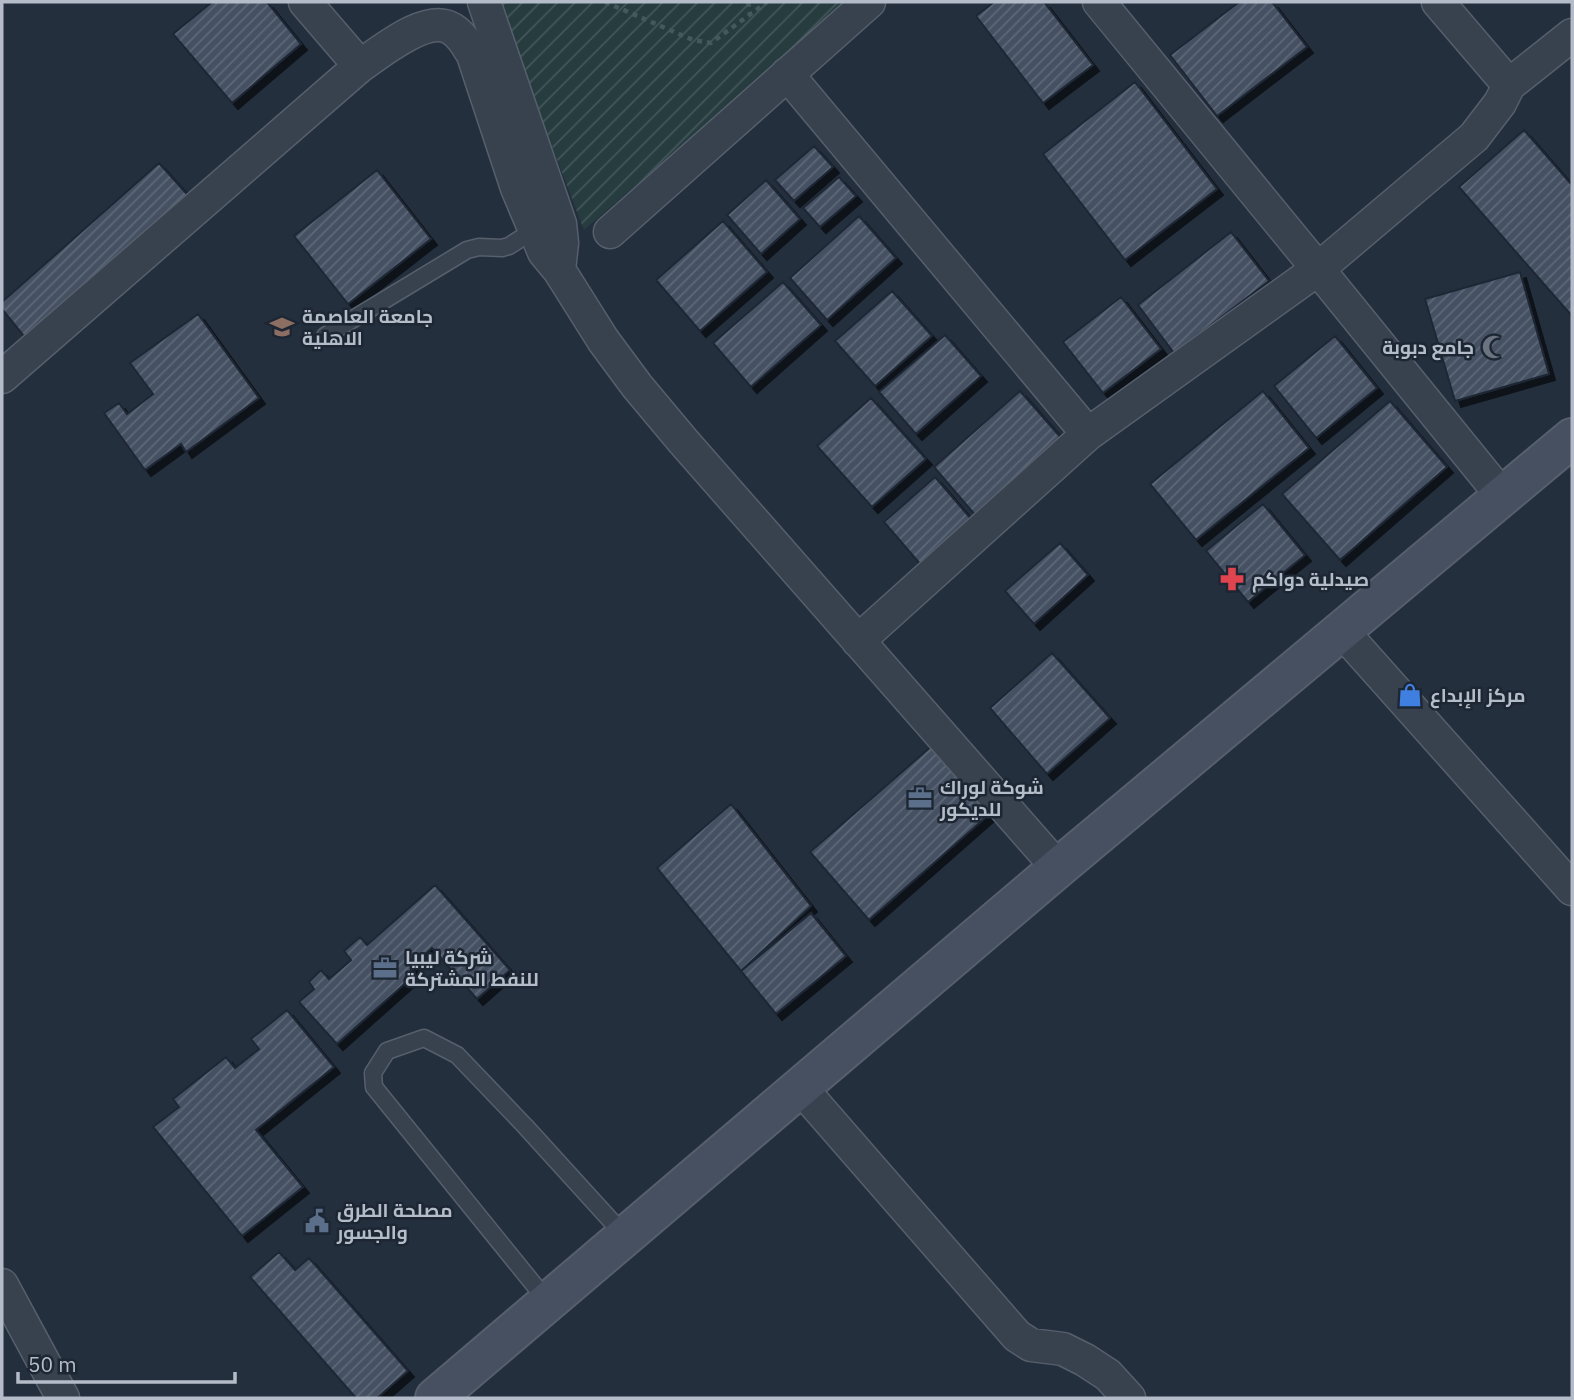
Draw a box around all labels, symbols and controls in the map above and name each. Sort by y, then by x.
place label: جامعة العاصمة الاهلية [302,304,433,350]
school or university icon: جامعة العاصمة الاهلية [268,313,296,341]
mosque icon: جامع دبوبة [1480,333,1508,361]
place label: جامع دبوبة [1382,335,1474,361]
pharmacy icon: صيدلية دواكم [1218,565,1246,593]
place label: صيدلية دواكم [1252,567,1369,593]
shop icon: مركز الإبداع [1396,681,1424,709]
place label: مركز الإبداع [1430,683,1526,709]
place label: شوكة لوراك للديكور [939,775,1044,821]
office icon: شوكة لوراك للديكور [906,784,934,812]
place label: شركة ليبيا للنفط المشتركة [405,945,539,991]
office icon: شركة ليبيا للنفط المشتركة [371,954,399,982]
place label: مصلحة الطرق والجسور [336,1198,453,1244]
public building icon: مصلحة الطرق والجسور [303,1207,331,1235]
scale bar [18,1340,234,1384]
text: 50 m [28,1350,77,1378]

